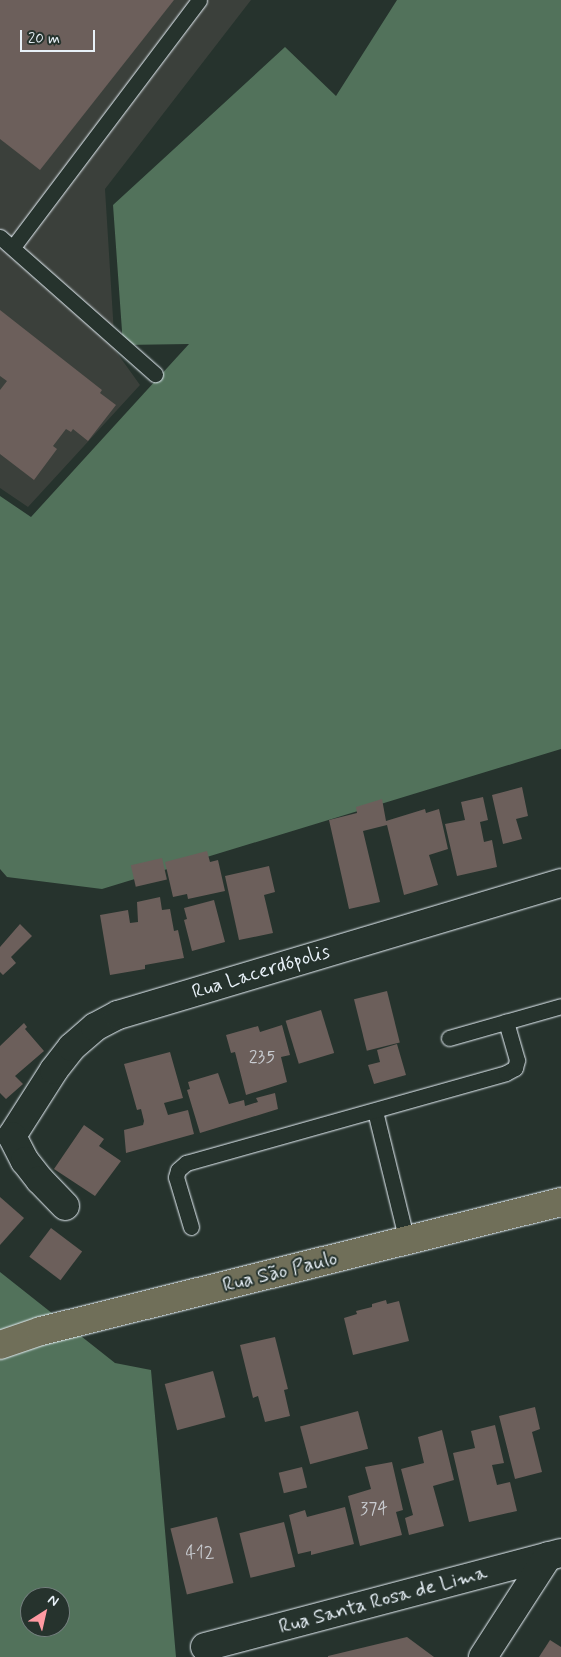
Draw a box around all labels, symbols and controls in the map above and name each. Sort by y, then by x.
scale bar [22,20,98,52]
text: 20 m [28,29,60,49]
street label: Rua Lacerdópolis [190,940,332,1004]
house number: 235 [249,1046,275,1068]
street label: Rua São Paulo [223,1247,337,1297]
house number: 374 [360,1498,388,1520]
house number: 412 [186,1542,214,1564]
street label: Rua Santa Rosa de Lima [280,1562,486,1638]
north arrow [20,1587,70,1637]
text: N [44,1590,62,1611]

